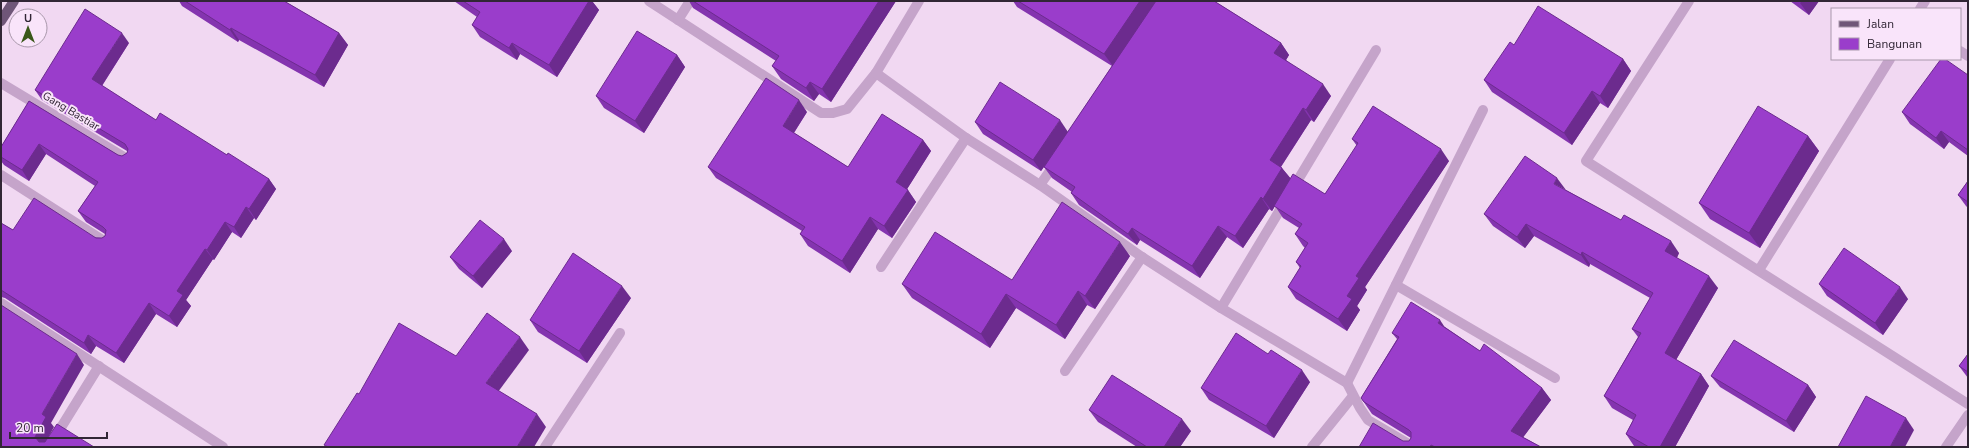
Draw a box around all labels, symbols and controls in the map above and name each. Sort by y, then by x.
north arrow [8,8,48,48]
legend [1831,8,1961,60]
text: U [24,11,32,26]
text: Jalan [1866,16,1894,32]
text: Bangunan [1867,36,1922,52]
street label: Gang Bastiar [40,88,102,134]
scale bar [10,414,107,440]
text: 20 m [16,420,44,436]

